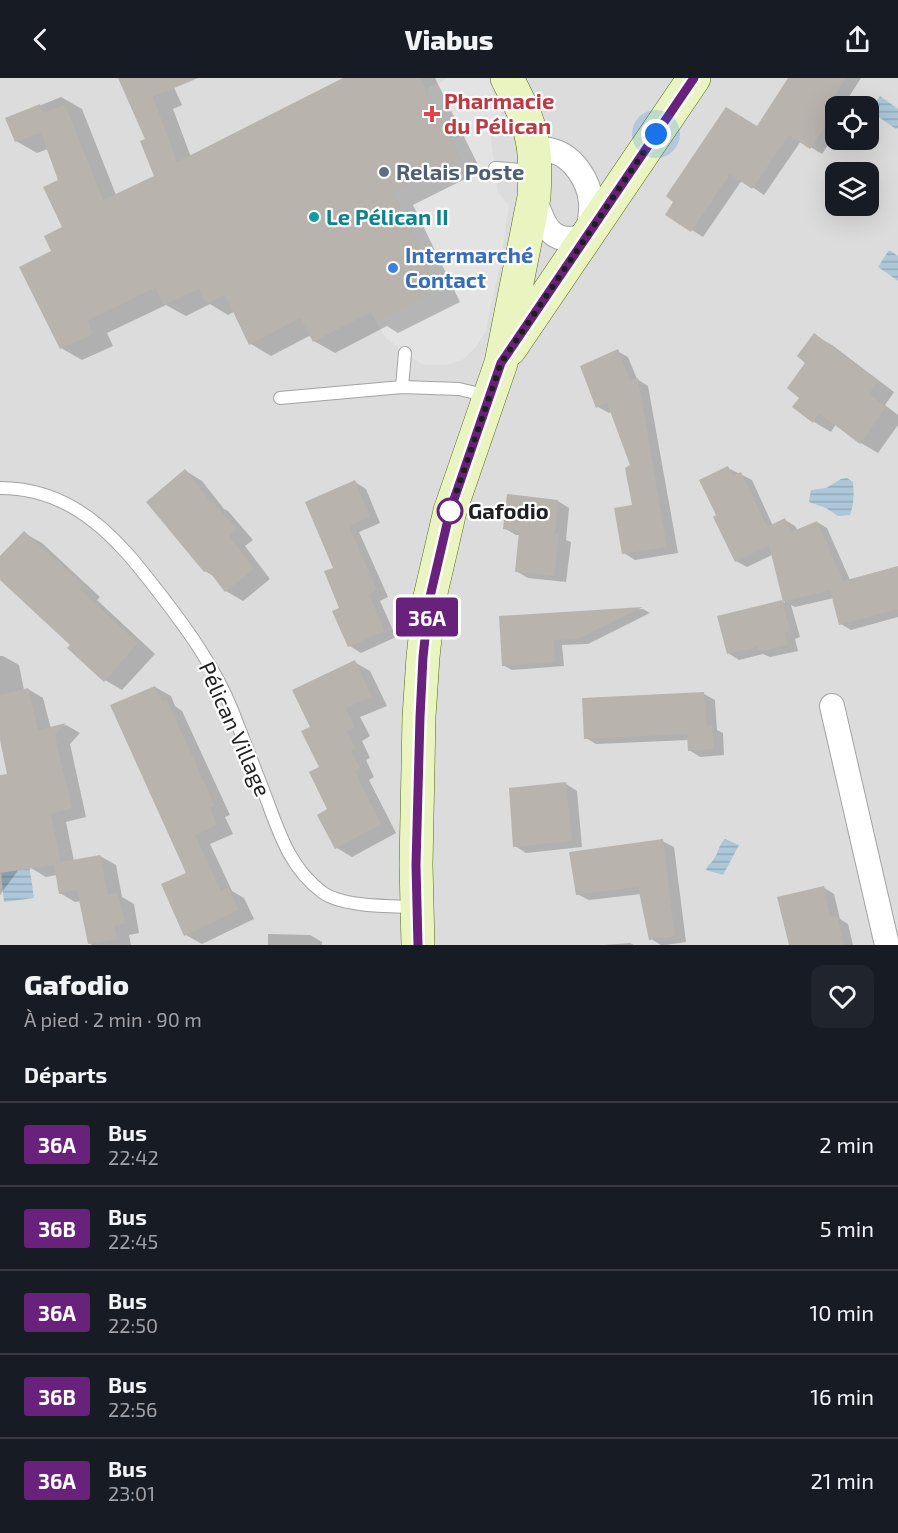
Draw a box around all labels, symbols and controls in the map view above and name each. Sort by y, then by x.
icon: back [24,23,57,56]
text: Viabus [405,23,493,55]
icon: share [841,23,874,56]
place label: Pharmacie du Pélican [444,87,554,138]
map controls [825,96,879,216]
button: locate [825,96,879,150]
marker: Pharmacie du Pélican [425,107,439,121]
your location [641,119,671,149]
place label: Relais Poste [396,158,524,184]
button: layers [825,162,879,216]
marker: Relais Poste [377,165,391,179]
place label: Le Pélican II [326,203,449,229]
marker: Le Pélican II [307,210,321,224]
place label: Intermarché Contact [405,241,533,292]
marker: Intermarché Contact [386,261,400,275]
place label: Gafodio [468,497,549,523]
marker: Gafodio [437,498,463,524]
line badge: 36A [392,598,462,636]
text: 36A [408,605,446,630]
street label: Pélican Village [195,657,277,800]
button: heart [811,965,874,1028]
text: Gafodio [24,967,129,1001]
text: À pied · 2 min · 90 m [24,1007,202,1031]
text: Départs [24,1061,107,1087]
text: Bus [108,1119,147,1145]
text: 2 min [819,1131,874,1157]
text: 36A [38,1132,76,1157]
text: 22:42 [108,1145,159,1169]
text: Bus [108,1203,147,1229]
text: 5 min [820,1215,874,1241]
text: 36B [38,1216,76,1241]
text: 22:45 [108,1229,158,1253]
text: Bus [108,1287,147,1313]
text: 10 min [810,1299,874,1325]
text: 36A [38,1300,76,1325]
text: 22:50 [108,1313,158,1337]
text: Bus [108,1371,147,1397]
text: 16 min [810,1383,874,1409]
text: 36B [38,1384,76,1409]
text: 22:56 [108,1397,157,1421]
text: Bus [108,1455,147,1481]
text: 21 min [810,1467,874,1493]
text: 36A [38,1468,76,1493]
text: 23:01 [108,1481,155,1505]

